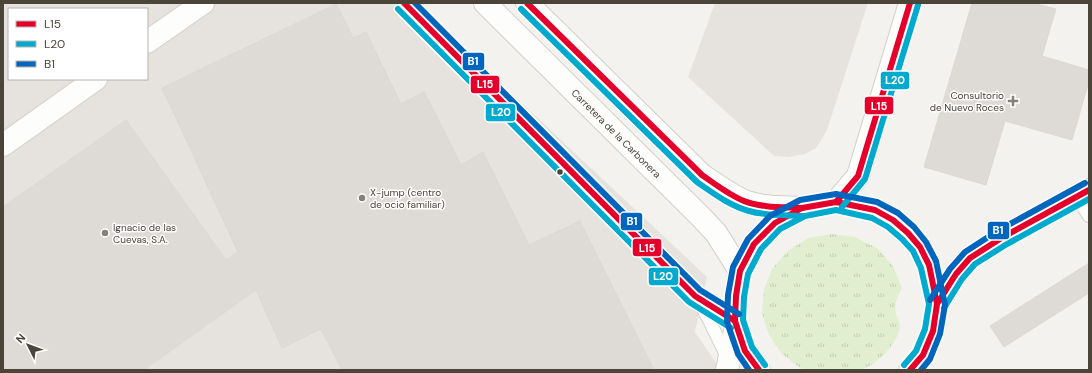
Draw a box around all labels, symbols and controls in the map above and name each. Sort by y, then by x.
legend [8,8,148,80]
text: L15 [44,16,61,32]
text: L20 [44,36,65,52]
line badge: B1 [462,52,485,71]
text: B1 [467,54,479,68]
text: B1 [44,56,55,72]
line badge: L20 [880,71,910,90]
text: L20 [885,73,905,87]
line badge: L15 [470,75,500,94]
text: L15 [477,77,493,91]
street label: Carretera de la Carbonera [569,86,664,181]
place label: Consultorio de Nuevo Roces [930,89,1004,114]
marker: Consultorio de Nuevo Roces [1007,95,1019,107]
line badge: L15 [864,96,894,115]
text: L15 [871,99,887,113]
line badge: L20 [485,103,516,122]
text: L20 [491,105,511,119]
unlabelled marker [555,167,565,177]
place label: X-jump (centro de ocio familiar) [370,186,445,211]
marker: X-jump (centro de ocio familiar) [357,193,367,203]
line badge: B1 [620,212,643,231]
text: B1 [626,214,638,228]
place label: Ignacio de las Cuevas, S.A. [113,221,176,246]
line badge: B1 [987,221,1010,240]
text: B1 [992,223,1004,237]
marker: Ignacio de las Cuevas, S.A. [100,228,110,238]
line badge: L15 [632,238,662,257]
text: L15 [639,241,655,255]
line badge: L20 [648,267,679,286]
text: L20 [653,269,673,283]
north arrow [8,325,48,365]
text: N [13,331,28,346]

